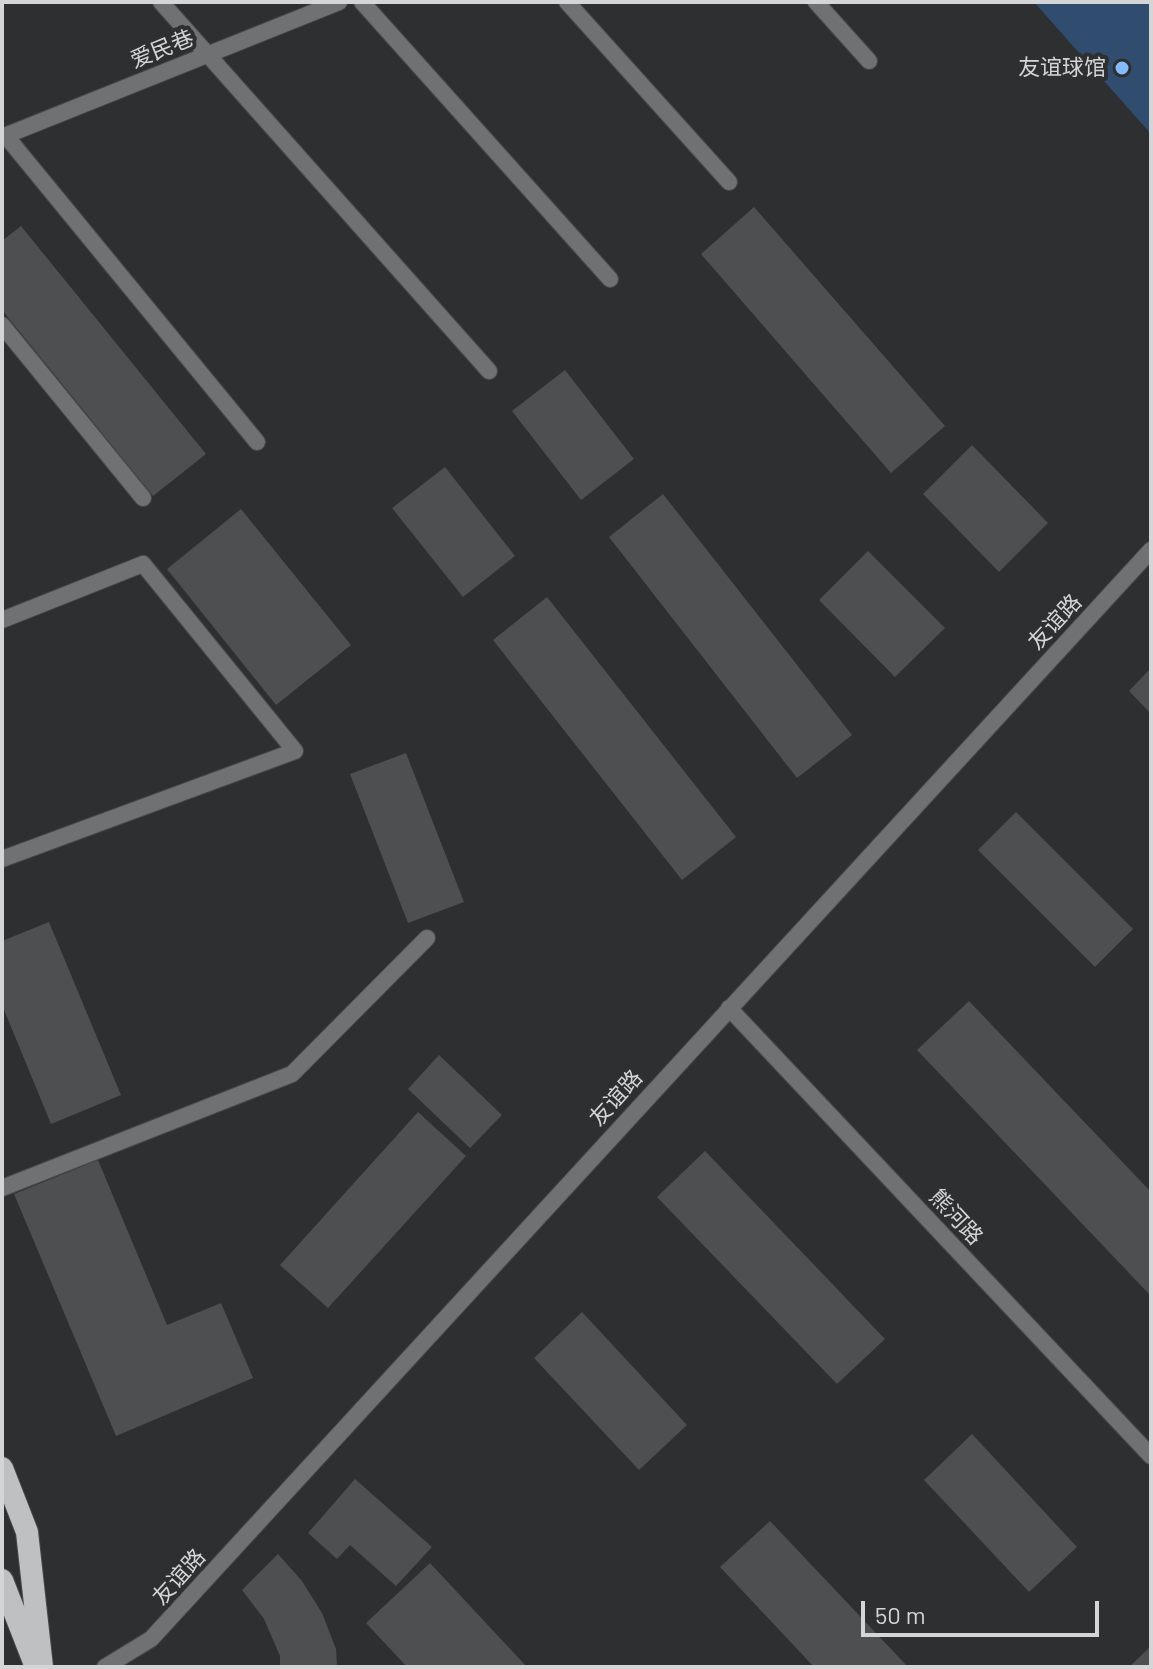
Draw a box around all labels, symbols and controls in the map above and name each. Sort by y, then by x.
street label: 爱民巷 [126,24,198,74]
place label: 友谊球馆 [1018,55,1106,81]
marker: 友谊球馆 [1113,59,1131,77]
street label: 友谊路 [1023,589,1087,655]
street label: 友谊路 [584,1065,648,1131]
street label: 熊河路 [924,1184,988,1250]
street label: 友谊路 [147,1544,211,1610]
scale bar [865,1585,1103,1635]
text: 50 m [875,1600,926,1629]

